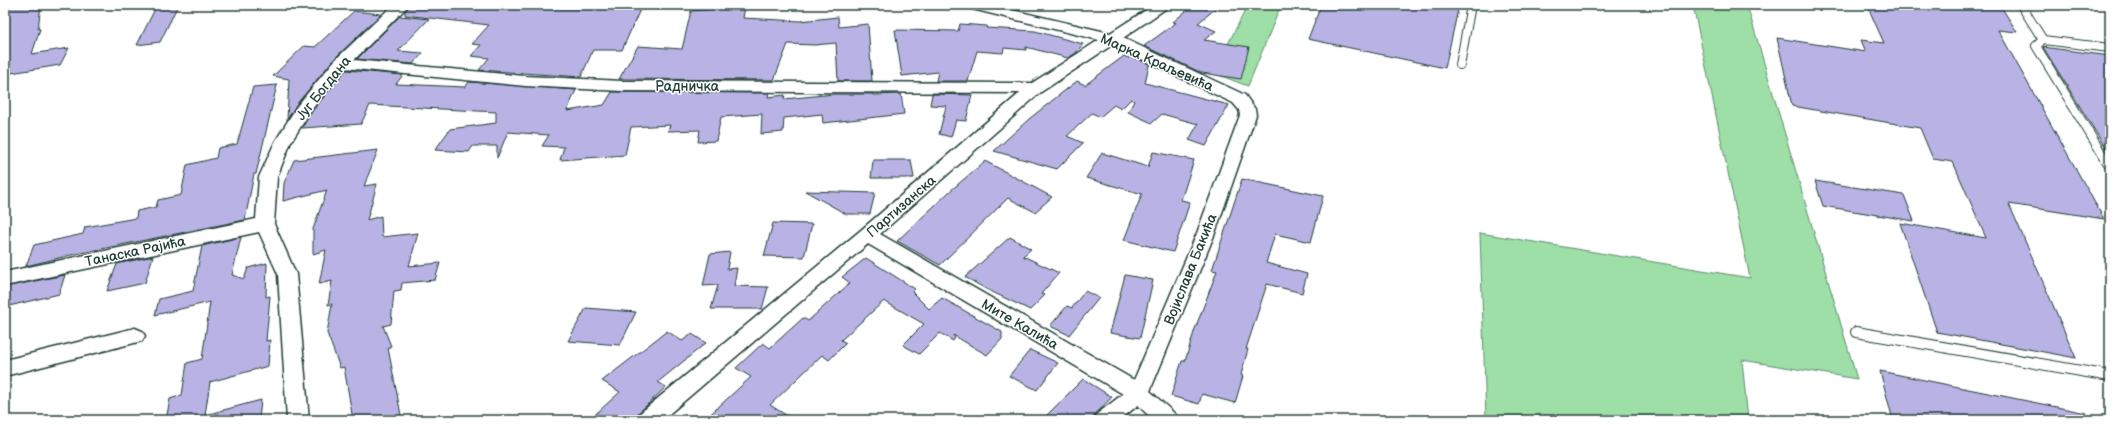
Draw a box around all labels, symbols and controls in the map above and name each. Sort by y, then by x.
street label: Марка Краљевића [1098,30,1217,95]
street label: Југ Богдана [292,52,355,124]
street label: Радничка [655,78,720,95]
street label: Партизанска [863,171,940,241]
street label: Војислава Бакића [1160,211,1221,327]
street label: Танаска Рајића [83,232,188,270]
street label: Мите Калића [978,296,1062,354]

